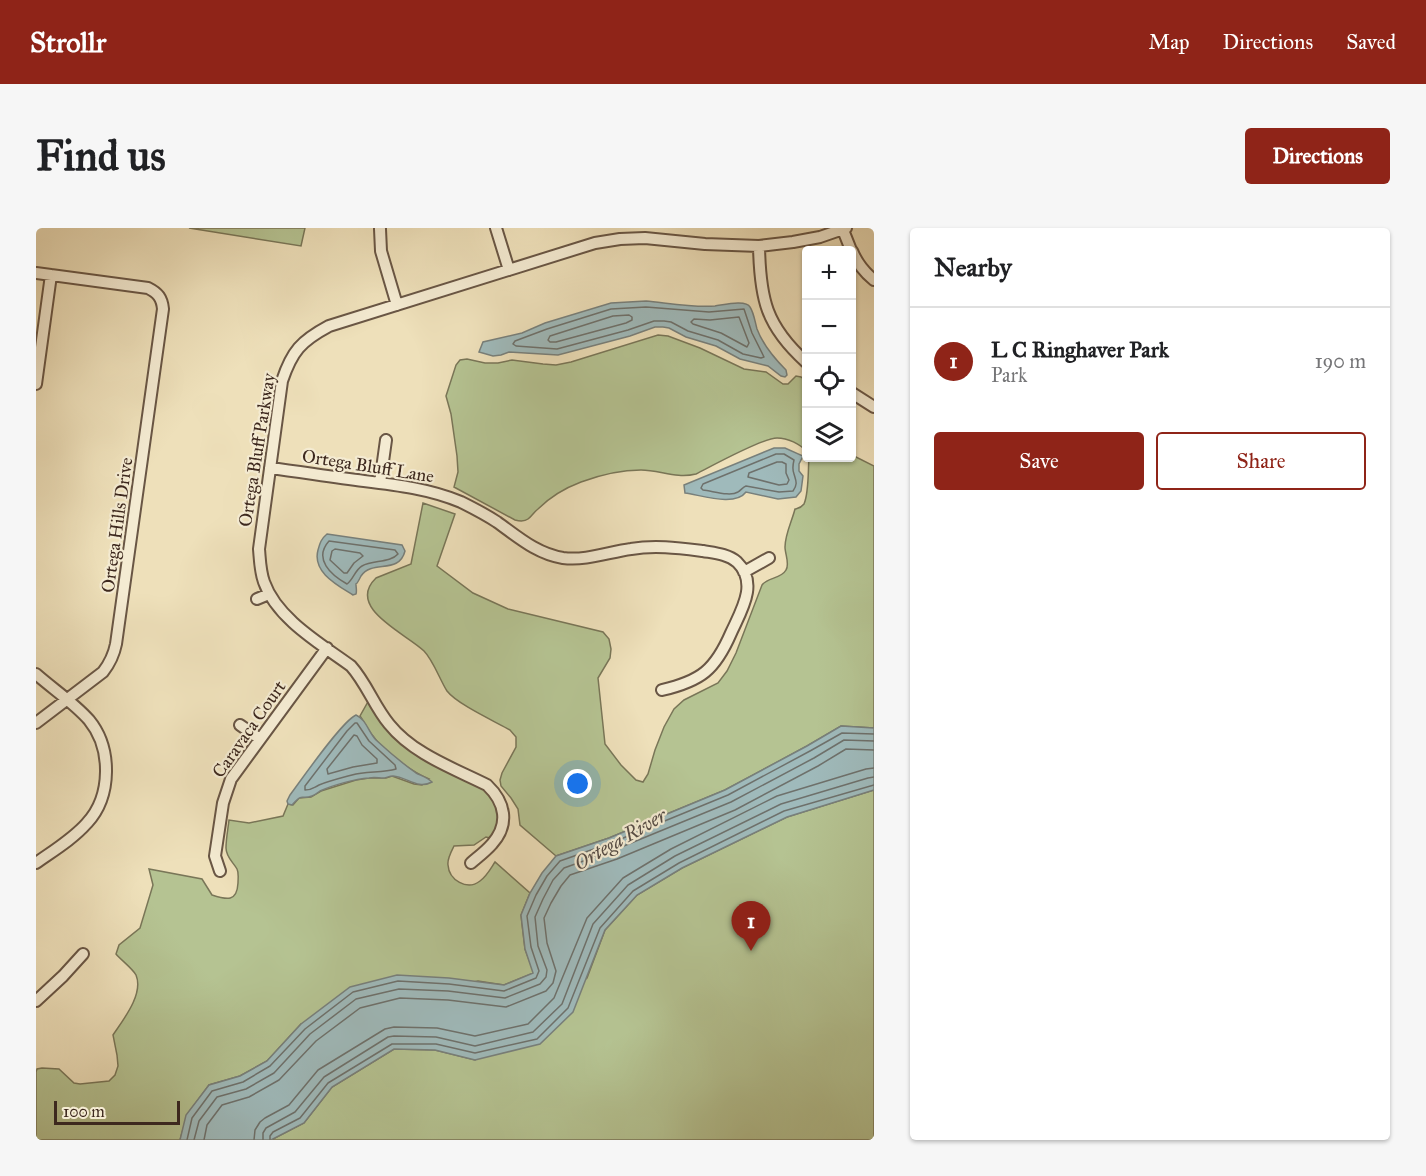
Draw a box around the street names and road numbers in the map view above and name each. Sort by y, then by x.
street label: Ortega Bluff Parkway [234,371,281,529]
street label: Ortega Bluff Lane [300,445,436,488]
street label: Ortega Hills Drive [97,456,138,594]
street label: Caravaca Court [207,676,291,782]

